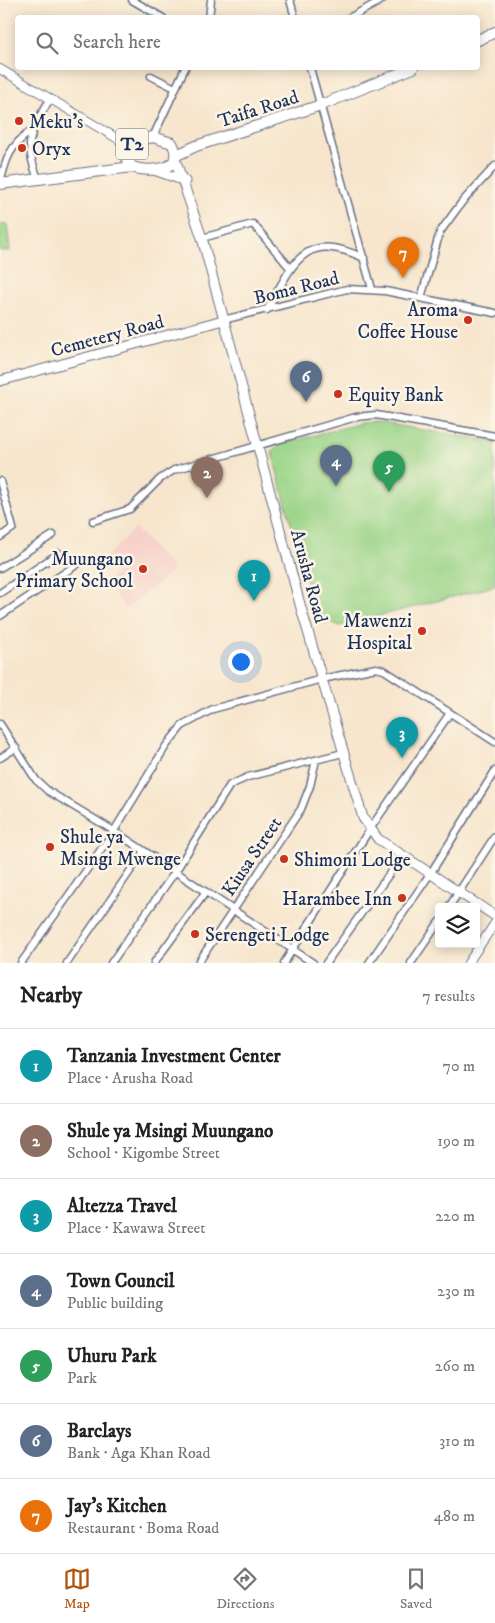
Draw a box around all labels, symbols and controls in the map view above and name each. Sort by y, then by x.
search box [15,15,480,70]
icon: search [33,29,61,57]
text: Search here [73,31,161,54]
street label: Taifa Road [215,85,302,133]
place label: Meku's [29,111,83,134]
marker: Meku's [13,115,25,127]
road number: T2 [116,128,148,160]
place label: Oryx [32,138,72,161]
marker: Oryx [16,142,28,154]
pin: 7 [387,237,419,278]
street label: Boma Road [251,267,342,310]
place label: Aroma Coffee House [357,299,458,344]
street label: Cemetery Road [48,310,167,363]
marker: Aroma Coffee House [462,314,474,326]
pin: 6 [290,361,322,402]
place label: Equity Bank [348,384,444,408]
marker: Equity Bank [332,388,344,400]
pin: 4 [320,445,352,486]
pin: 5 [373,451,405,492]
pin: 2 [191,457,223,498]
street label: Arusha Road [285,527,332,626]
place label: Muungano Primary School [15,548,133,593]
pin: 1 [238,560,270,601]
marker: Muungano Primary School [137,563,149,575]
place label: Mawenzi Hospital [344,610,412,655]
marker: Mawenzi Hospital [416,625,428,637]
your location [228,649,254,675]
pin: 3 [386,717,418,758]
street label: Kiusa Street [217,813,287,901]
place label: Shule ya Msingi Mwenge [60,826,181,871]
marker: Shule ya Msingi Mwenge [44,841,56,853]
place label: Shimoni Lodge [294,849,411,872]
marker: Shimoni Lodge [278,853,290,865]
place label: Harambee Inn [282,888,392,911]
marker: Harambee Inn [396,892,408,904]
map controls [435,903,480,948]
button: layers [435,903,480,948]
place label: Serengeti Lodge [205,924,330,947]
marker: Serengeti Lodge [189,928,201,940]
text: Nearby [20,983,82,1009]
text: 7 results [422,986,475,1006]
text: Tanzania Investment Center [67,1045,281,1068]
text: 1 [33,1056,39,1076]
text: 70 m [443,1056,475,1076]
text: Place · Arusha Road [67,1068,193,1088]
text: Shule ya Msingi Muungano [67,1120,273,1143]
text: 2 [32,1131,40,1151]
text: 190 m [437,1131,475,1151]
text: School · Kigombe Street [67,1143,220,1163]
text: Altezza Travel [67,1195,177,1218]
text: 3 [33,1206,39,1226]
text: 220 m [435,1206,475,1226]
text: Place · Kawawa Street [67,1218,205,1238]
text: Town Council [67,1270,174,1293]
text: 4 [31,1281,41,1301]
text: 230 m [437,1281,475,1301]
text: Public building [67,1293,163,1313]
text: Uhuru Park [67,1345,157,1368]
text: 5 [32,1356,40,1376]
text: 260 m [435,1356,475,1376]
text: Park [67,1368,97,1388]
text: Barclays [67,1420,131,1443]
text: 6 [32,1431,40,1451]
text: 310 m [439,1431,475,1451]
text: Bank · Aga Khan Road [67,1443,210,1463]
text: Jay's Kitchen [67,1495,167,1518]
text: 7 [32,1506,40,1526]
text: 480 m [434,1506,475,1526]
text: Restaurant · Boma Road [67,1518,219,1538]
tab: Map [63,1565,91,1613]
tab: Directions [216,1565,274,1613]
tab: Saved [400,1565,432,1613]

